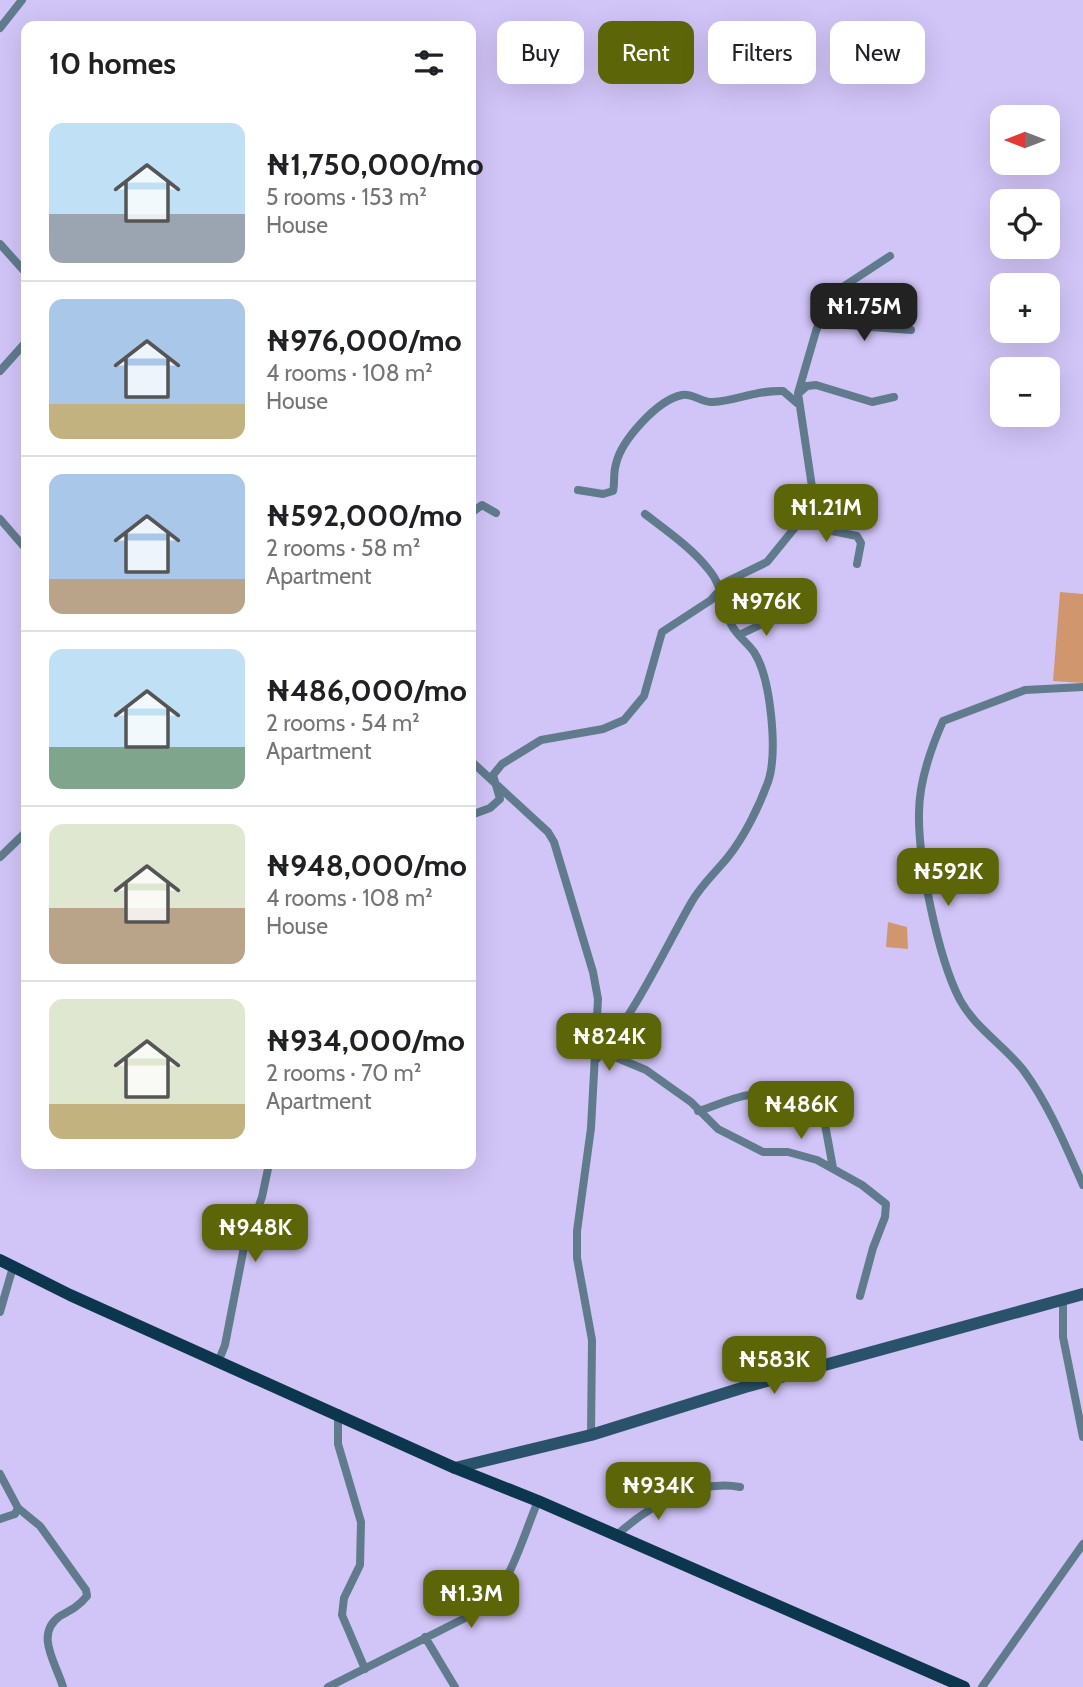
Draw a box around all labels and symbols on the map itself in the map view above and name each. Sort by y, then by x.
north arrow [990,105,1060,175]
pin: ₦1.75M [807,284,921,343]
pin: ₦1.21M [769,484,883,544]
pin: ₦976K [717,578,815,638]
pin: ₦592K [899,848,997,908]
pin: ₦824K [560,1014,658,1073]
pin: ₦486K [752,1082,850,1141]
pin: ₦948K [206,1204,304,1264]
pin: ₦583K [725,1336,823,1396]
pin: ₦934K [609,1462,707,1522]
pin: ₦1.3M [422,1570,520,1630]

